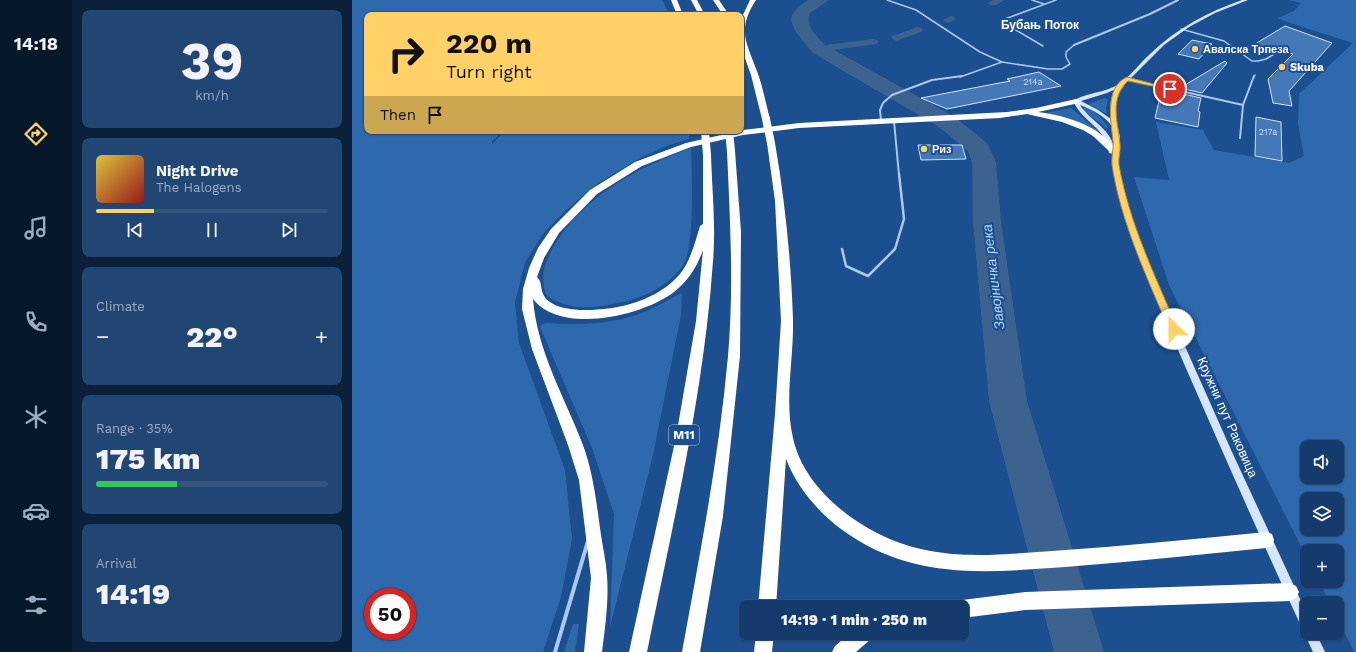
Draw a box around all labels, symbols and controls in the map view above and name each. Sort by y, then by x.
district label: Бубањ Поток [1001,18,1080,32]
text: 220 m [446,27,532,60]
icon: right [380,28,432,80]
text: 39 [181,31,243,92]
text: 14:18 [14,33,58,54]
place label: Авалска Трпеза [1203,43,1290,56]
marker: Авалска Трпеза [1190,44,1200,54]
text: Turn right [446,61,532,82]
place label: Skuba [1290,61,1325,74]
marker: Skuba [1277,62,1287,72]
pin [1153,72,1187,106]
house number: 214a [1023,77,1043,87]
icon: arrive [1159,78,1181,100]
text: km/h [195,88,229,103]
icon: arrive [424,104,446,126]
text: Then [380,106,416,124]
icon: directions [22,120,50,148]
house number: 217a [1259,127,1277,137]
place label: Риз [932,143,952,156]
marker: Риз [919,144,929,154]
text: Night Drive [156,162,239,180]
text: The Halogens [156,180,242,195]
icon: music [22,214,50,242]
icon: previous [124,219,146,241]
icon: pause [201,219,223,241]
icon: next [278,219,300,241]
water label: Завојничка река [979,223,1007,331]
text: Climate [96,299,145,314]
icon: phone [22,308,50,336]
position arrow [1153,308,1195,350]
text: 22° [186,319,238,354]
text: − [96,324,109,349]
text: + [315,324,328,349]
street label: Кружни пут Раковица [1194,355,1261,480]
icon: climate [22,403,50,431]
text: Range · 35% [96,421,173,436]
road number: M11 [669,425,699,445]
map controls [1300,440,1344,640]
button: sound [1300,440,1344,484]
text: 175 km [96,441,200,476]
button: layers [1300,492,1344,536]
icon: car [22,497,50,525]
button: + [1300,544,1344,588]
text: Arrival [96,556,137,571]
text: 14:19 [96,576,170,611]
speed limit sign: 50 [364,588,416,640]
icon: filters [22,591,50,619]
button: − [1300,596,1344,640]
text: 14:19 · 1 min · 250 m [781,611,927,629]

